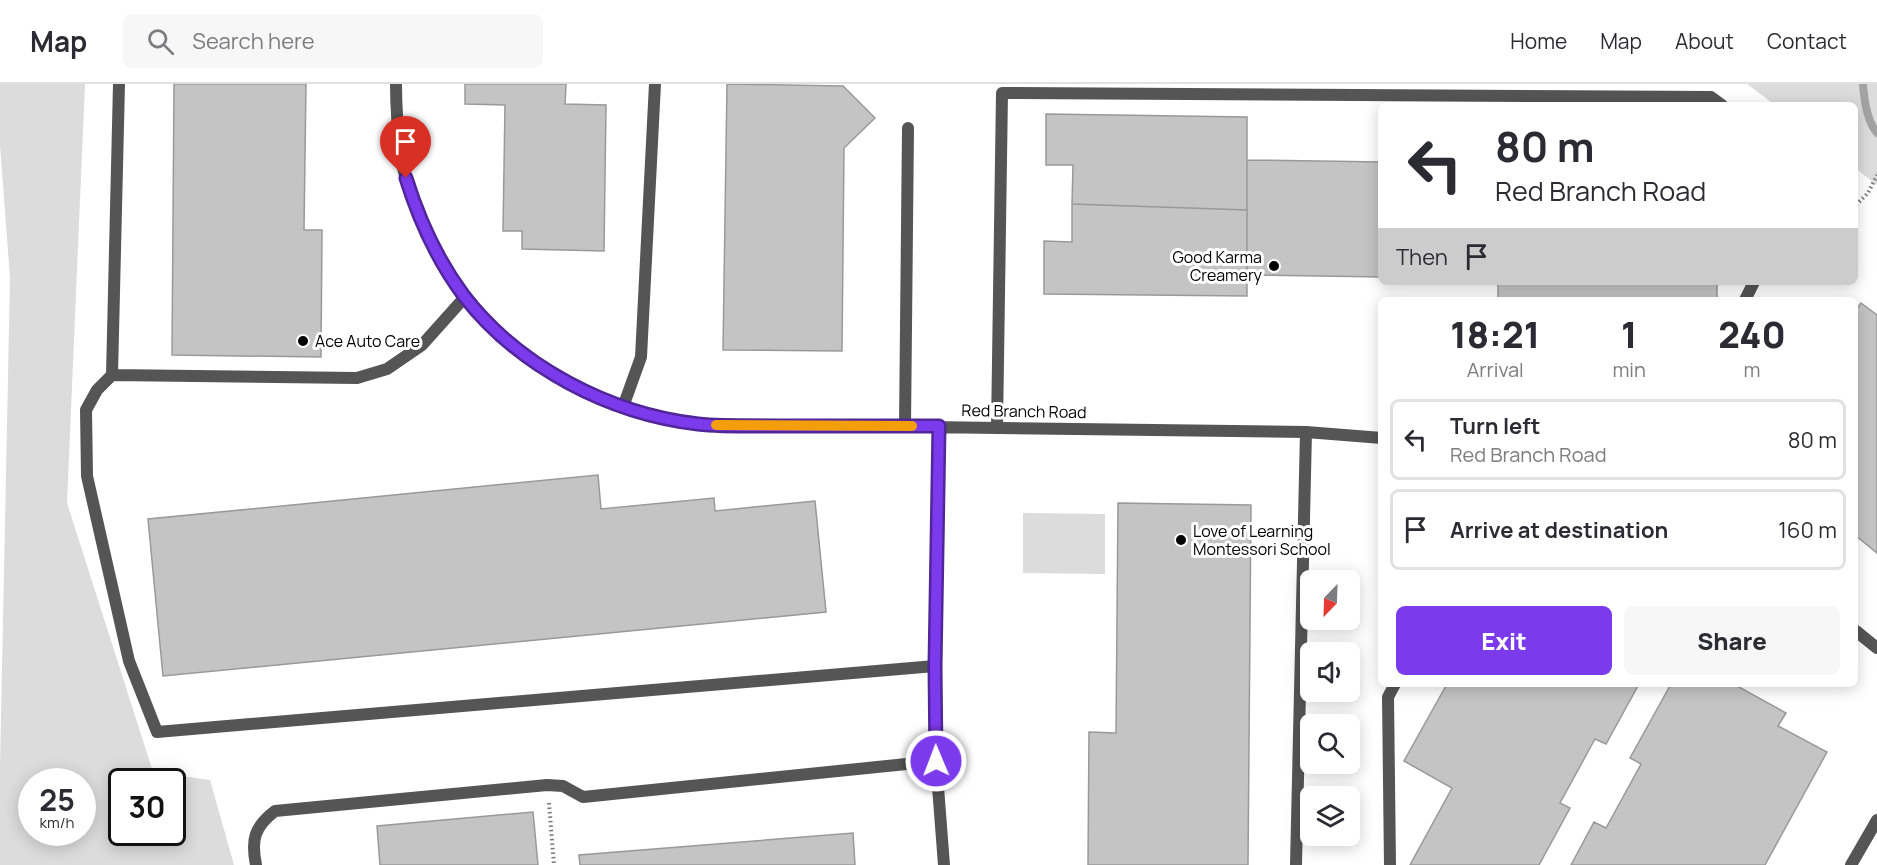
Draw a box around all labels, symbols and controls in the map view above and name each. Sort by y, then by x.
search box [123,14,543,68]
text: Map [30,22,87,60]
icon: search [144,25,177,58]
text: Search here [192,26,315,56]
text: Home [1510,27,1567,55]
text: Map [1600,27,1642,55]
text: About [1675,27,1734,55]
text: Contact [1767,27,1847,55]
pin [380,116,431,178]
text: 80 m [1495,117,1595,175]
icon: arrive [389,125,422,158]
icon: left [1396,126,1474,204]
text: Red Branch Road [1495,172,1706,209]
icon: arrive [1460,240,1493,273]
text: Then [1396,242,1448,272]
place label: Good Karma Creamery [1173,246,1263,286]
marker: Good Karma Creamery [1267,259,1281,273]
text: 18:21 [1450,310,1540,359]
text: 1 [1621,310,1637,359]
text: 240 [1718,310,1786,359]
place label: Ace Auto Care [315,330,420,352]
marker: Ace Auto Care [296,334,310,348]
text: Arrival [1467,356,1524,383]
text: min [1612,356,1646,383]
text: m [1743,356,1760,383]
street label: Red Branch Road [961,399,1087,423]
text: Turn left [1450,411,1540,441]
icon: left [1399,423,1432,456]
text: 80 m [1788,425,1837,455]
text: Red Branch Road [1450,441,1607,468]
icon: arrive [1399,513,1432,546]
text: Arrive at destination [1450,515,1668,545]
text: 160 m [1778,515,1837,545]
place label: Love of Learning Montessori School [1193,520,1331,560]
marker: Love of Learning Montessori School [1174,533,1188,547]
north arrow [1300,570,1360,630]
map controls [1300,570,1360,846]
button: Exit [1396,606,1612,675]
button: Share [1624,606,1840,675]
button: sound [1300,642,1360,702]
button: search [1300,714,1360,774]
position arrow [904,729,968,793]
speed limit sign: 30 [108,768,186,846]
text: 25 [39,779,75,820]
button: layers [1300,786,1360,846]
text: km/h [40,812,74,833]

